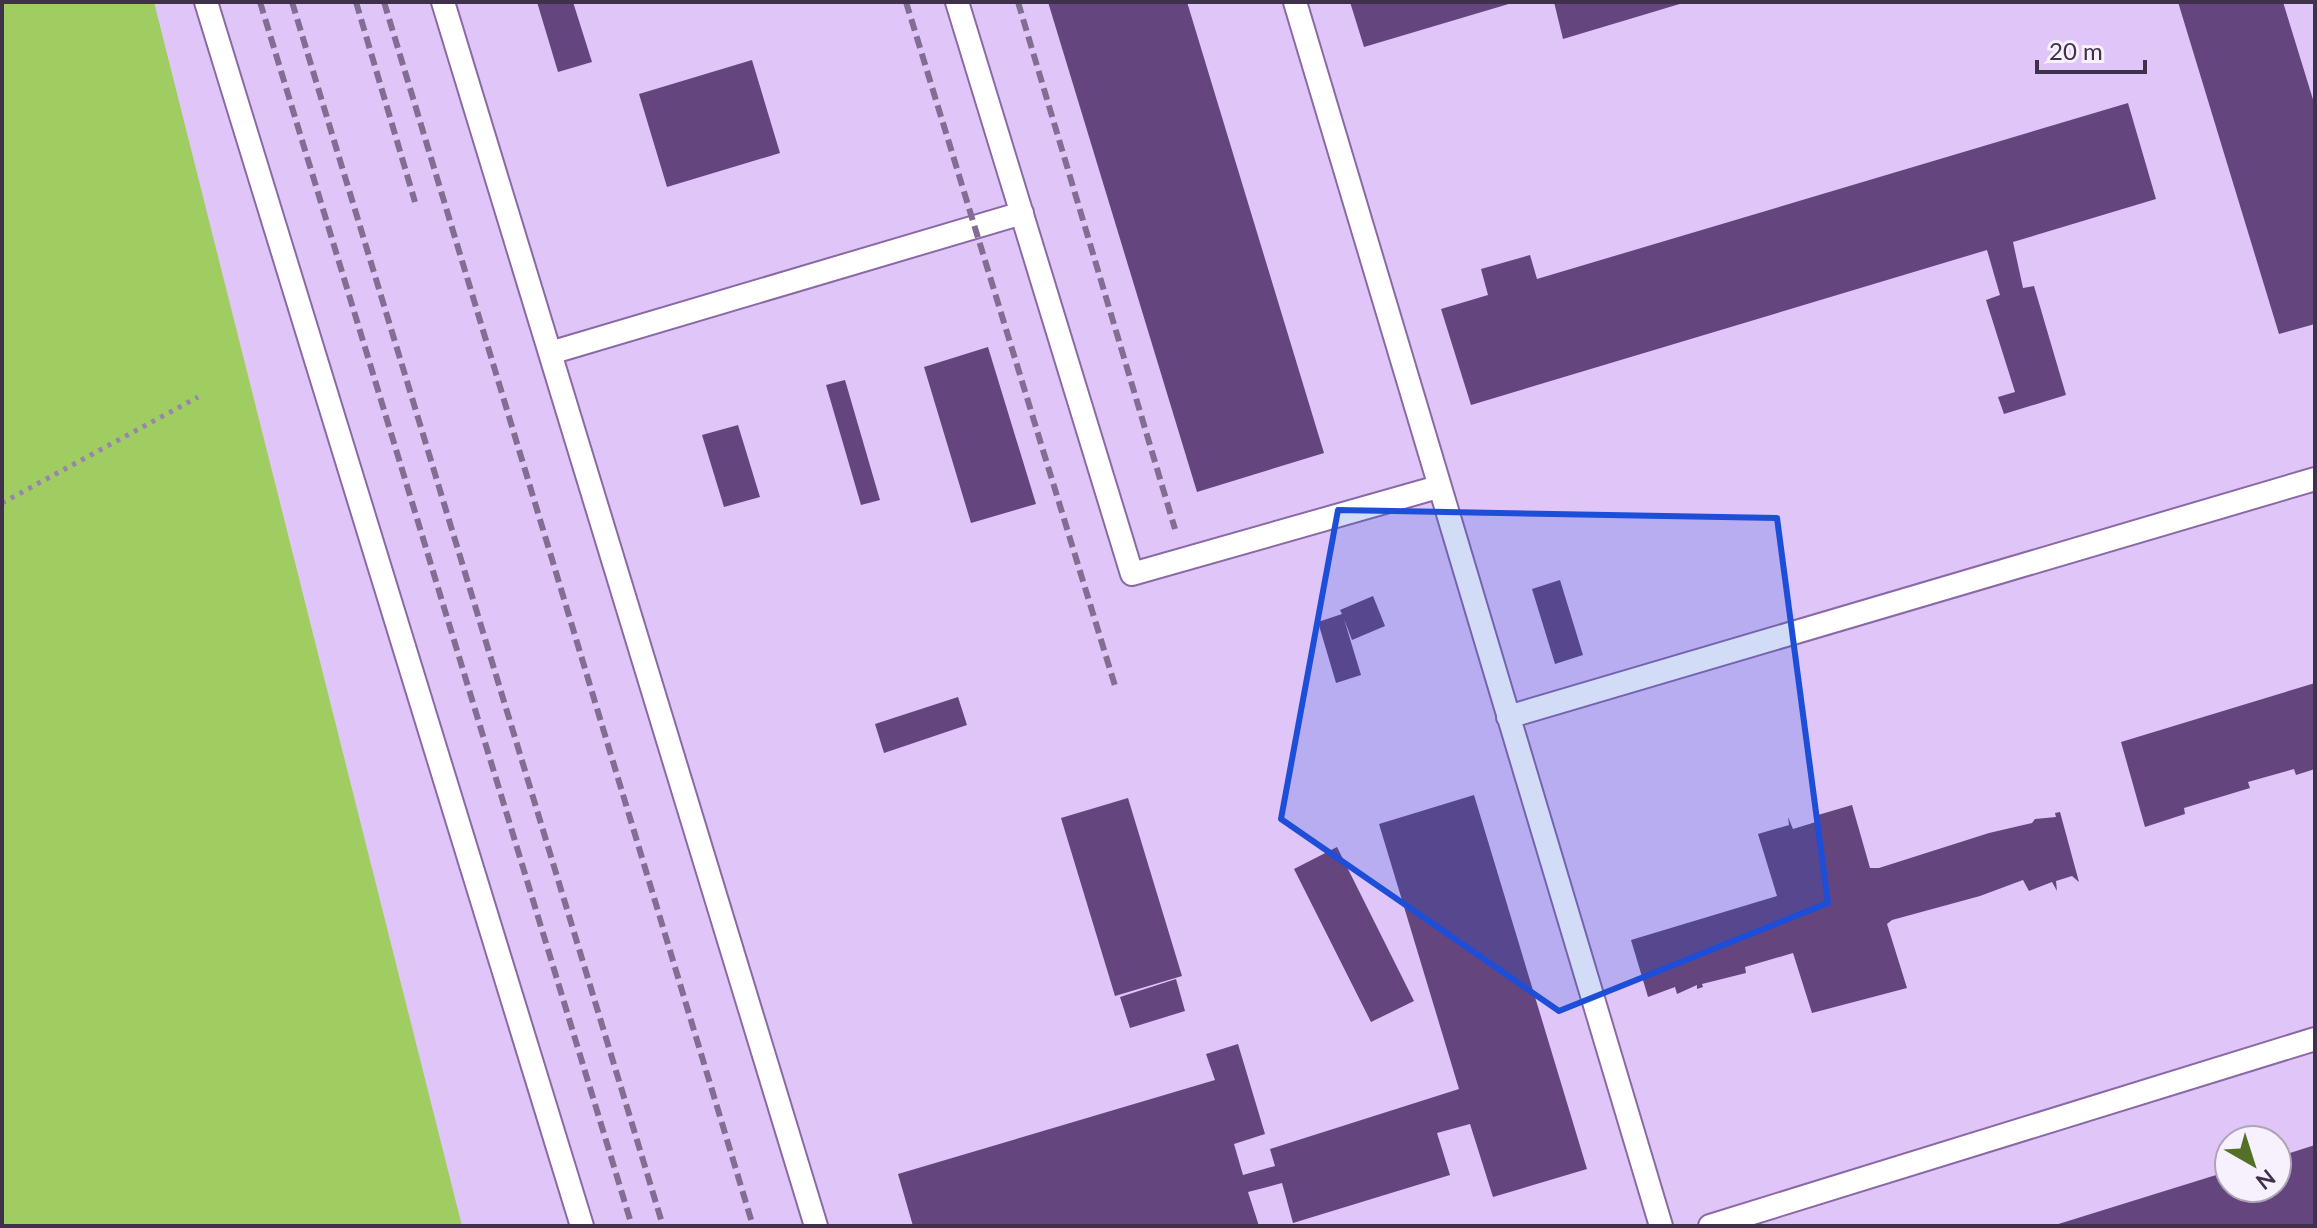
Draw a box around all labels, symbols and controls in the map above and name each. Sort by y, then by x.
scale bar [2037,24,2145,74]
text: 20 m [2049,36,2103,65]
north arrow [2213,1124,2293,1204]
text: N [2251,1164,2281,1196]

